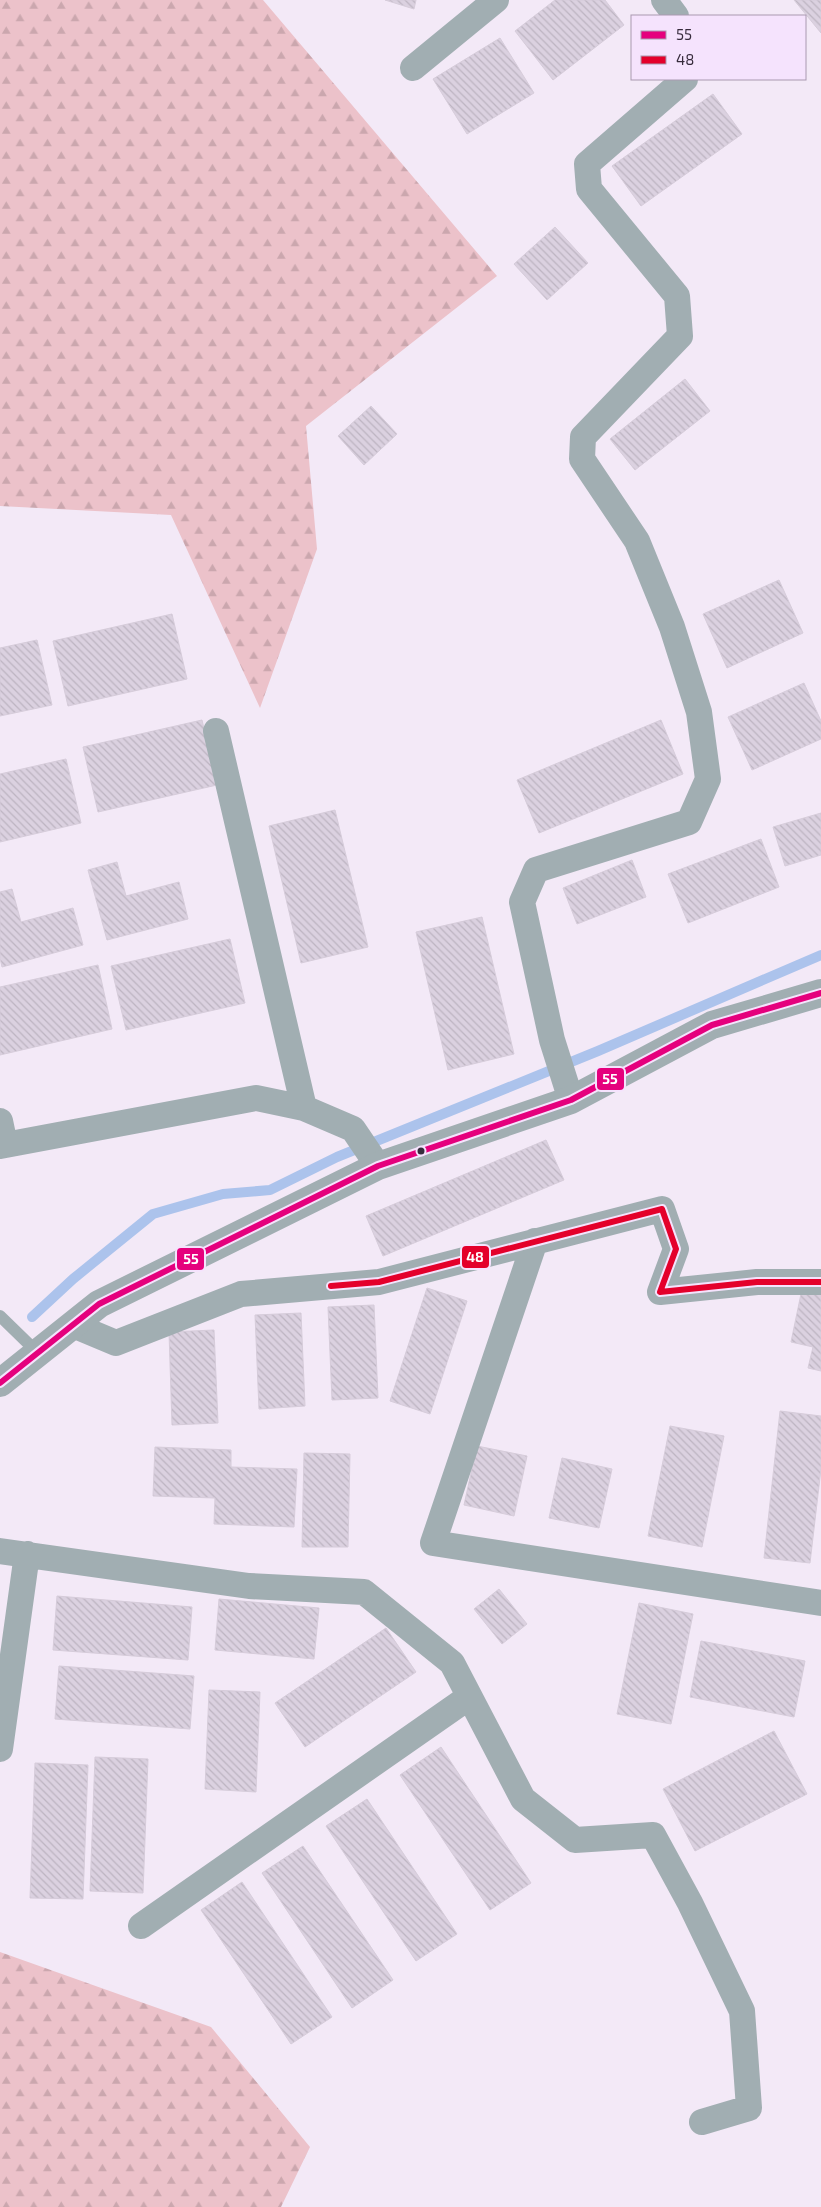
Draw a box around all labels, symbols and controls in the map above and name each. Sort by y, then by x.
legend [631,15,806,80]
text: 55 [676,25,692,43]
text: 48 [676,50,694,68]
line badge: 55 [596,1067,625,1091]
text: 55 [602,1070,618,1087]
unlabelled marker [416,1146,426,1156]
line badge: 48 [461,1245,490,1269]
line badge: 55 [176,1247,205,1271]
text: 48 [466,1248,484,1265]
text: 55 [183,1250,199,1267]

